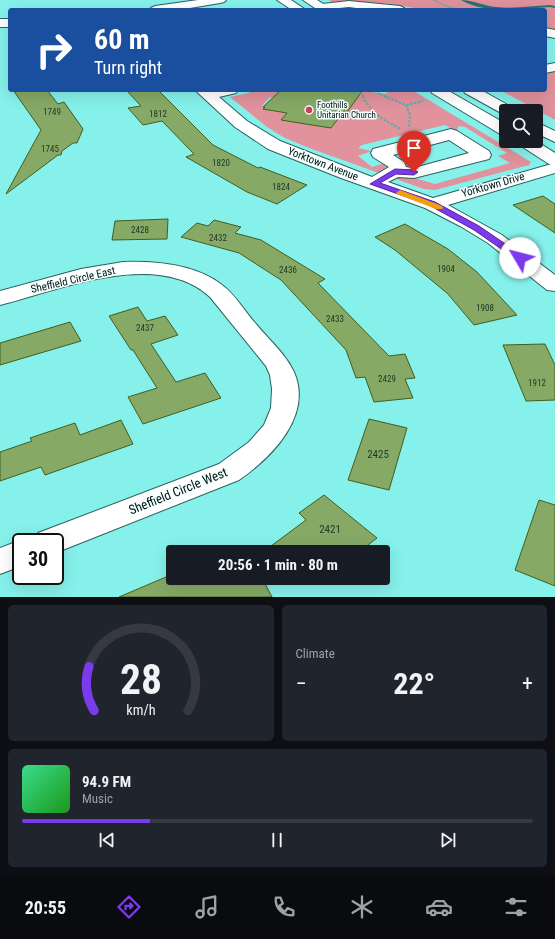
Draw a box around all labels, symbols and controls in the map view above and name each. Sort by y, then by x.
text: 60 m [94,23,150,56]
icon: right [28,24,80,76]
text: Turn right [94,57,162,78]
place label: Foothills Unitarian Church [317,100,376,120]
map controls [499,104,543,148]
button: search [499,104,543,148]
marker: Foothills Unitarian Church [304,105,314,115]
house number: 1749 [43,107,61,117]
house number: 1812 [149,109,167,119]
pin [397,131,431,172]
icon: arrive [403,137,425,159]
house number: 1745 [41,144,59,154]
street label: Yorktown Avenue [286,145,360,183]
house number: 1820 [212,158,230,168]
street label: Yorktown Drive [460,170,526,200]
house number: 1824 [272,182,290,192]
house number: 2428 [131,225,149,235]
house number: 2432 [209,233,227,243]
position arrow [499,237,541,279]
street label: Sheffield Circle East [29,264,117,296]
house number: 1904 [437,264,455,274]
house number: 2436 [279,265,297,275]
house number: 1908 [476,303,494,313]
house number: 2433 [326,314,344,324]
house number: 2437 [136,323,154,333]
house number: 2429 [378,374,396,384]
house number: 1912 [528,378,546,388]
house number: 2425 [367,448,389,461]
street label: Sheffield Circle West [126,464,230,518]
house number: 2421 [319,523,341,536]
speed limit sign: 30 [12,533,64,585]
text: 20:56 · 1 min · 80 m [218,556,338,574]
text: Climate [296,646,335,661]
text: 28 [120,655,162,704]
text: 22° [393,666,435,701]
text: − [296,671,307,696]
text: + [522,671,533,696]
text: km/h [126,702,155,718]
text: 94.9 FM [82,773,131,791]
text: Music [82,791,113,806]
icon: previous [96,829,118,851]
icon: pause [266,829,288,851]
icon: next [437,829,459,851]
icon: directions [115,893,143,921]
icon: music [193,893,221,921]
icon: phone [270,893,298,921]
icon: climate [348,893,376,921]
icon: car [425,893,453,921]
icon: filters [502,893,530,921]
text: 20:55 [25,897,66,918]

